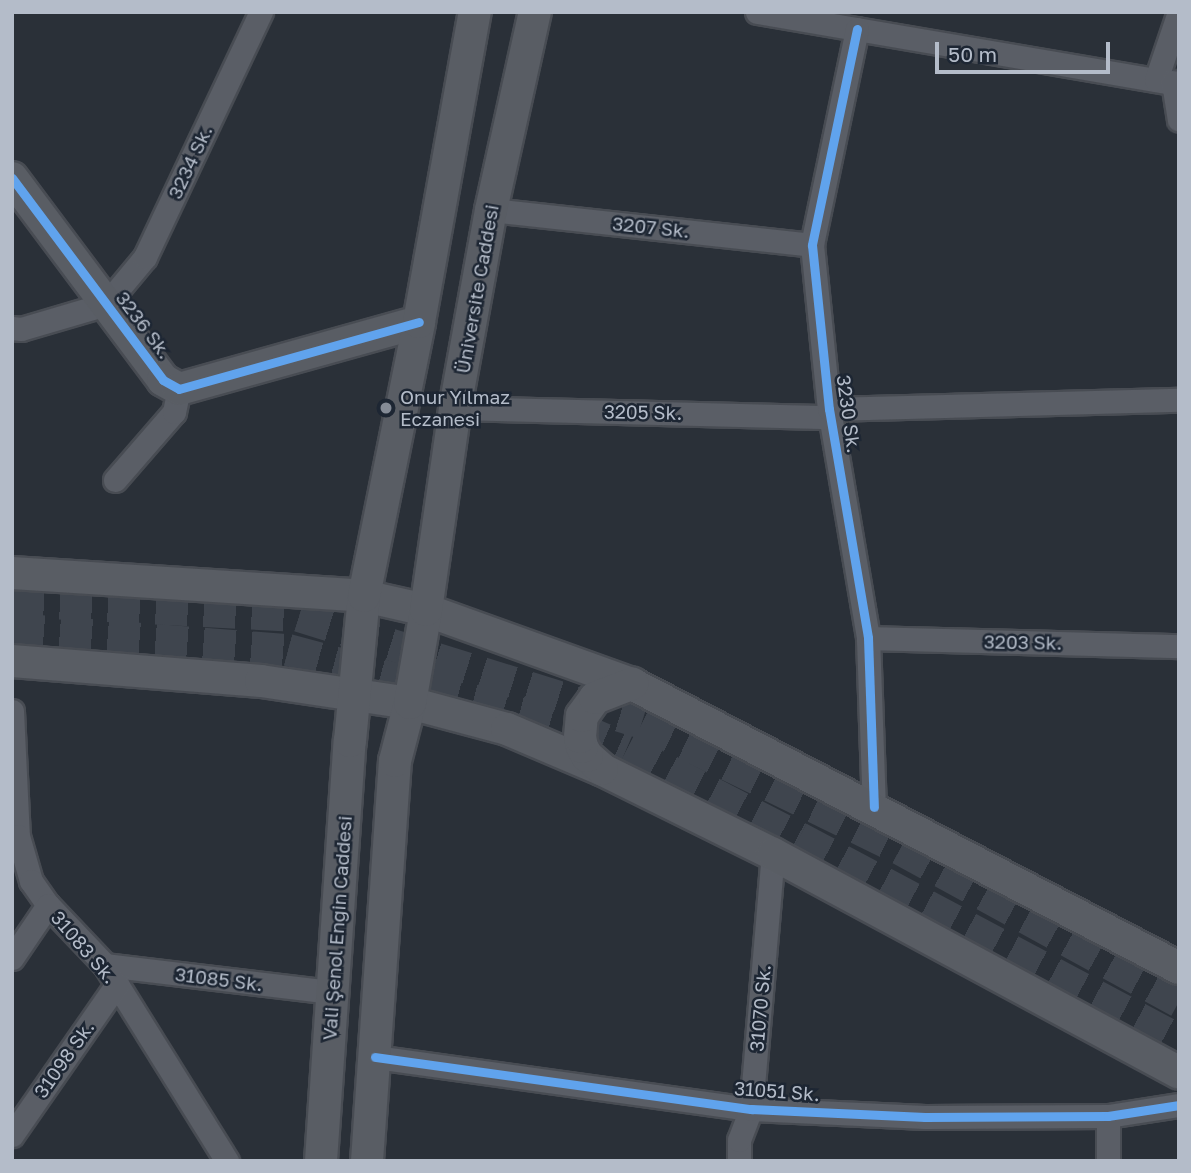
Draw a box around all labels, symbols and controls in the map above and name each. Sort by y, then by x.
scale bar [939,28,1114,72]
text: 50 m [948,41,997,67]
street label: 3234 Sk. [163,122,217,202]
street label: Üniversite Caddesi [451,203,503,375]
street label: 3207 Sk. [611,212,691,242]
street label: 3236 Sk. [111,287,177,363]
street label: 3230 Sk. [832,374,866,454]
place label: Onur Yılmaz Eczanesi [400,386,510,430]
marker: Onur Yılmaz Eczanesi [378,400,394,416]
street label: 3205 Sk. [604,400,682,424]
street label: 3203 Sk. [984,630,1062,654]
street label: Vali Şenol Engin Caddesi [318,815,356,1041]
street label: 31083 Sk. [46,906,122,988]
street label: 31085 Sk. [174,962,264,996]
street label: 31070 Sk. [745,963,775,1053]
street label: 31098 Sk. [29,1016,99,1102]
street label: 31051 Sk. [733,1077,821,1105]

